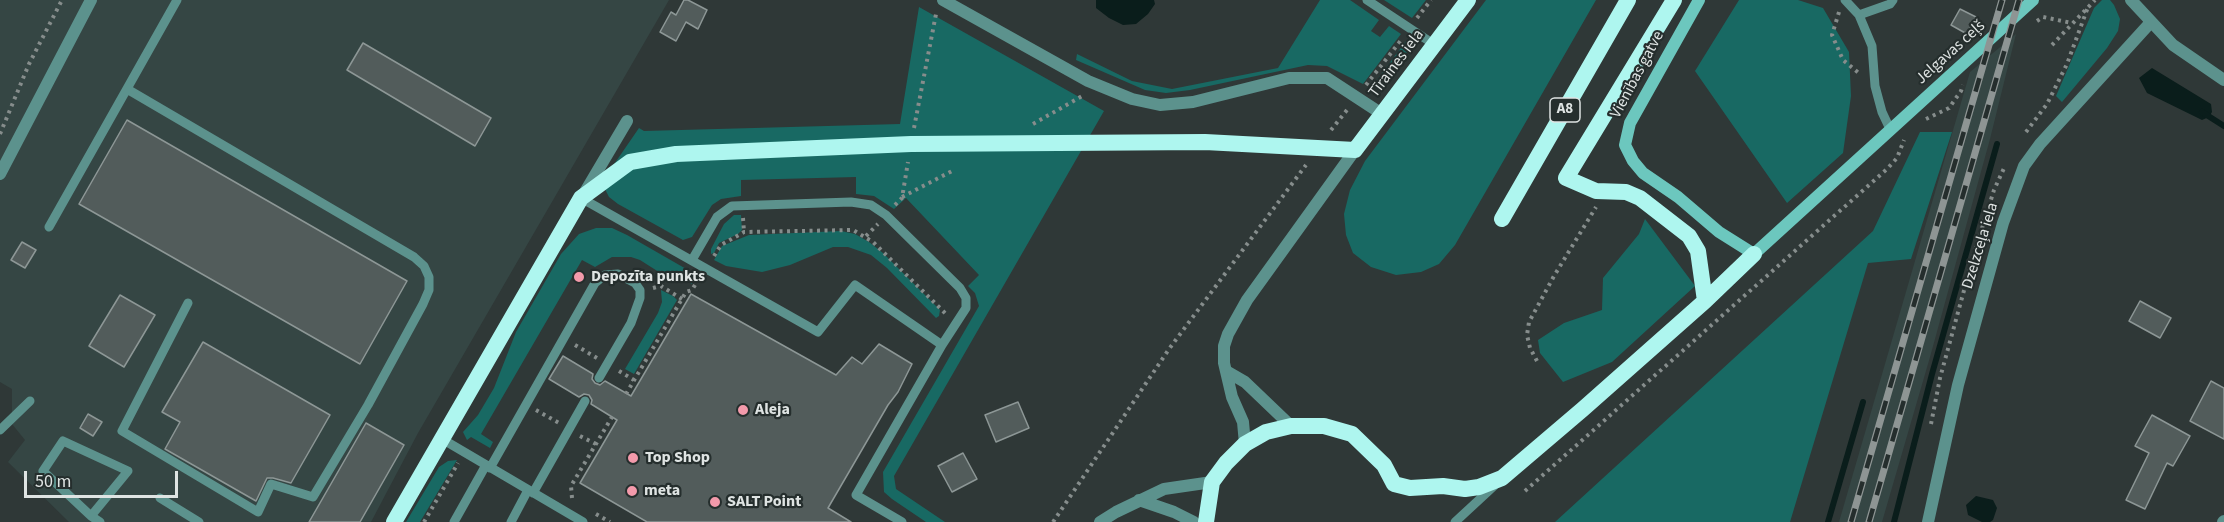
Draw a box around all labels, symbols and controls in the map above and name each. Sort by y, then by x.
street label: Jelgavas ceļš [1912,17,1990,89]
street label: Tīraines iela [1365,26,1429,102]
street label: Vienības gatve [1607,28,1669,122]
road number: A8 [1550,98,1580,122]
street label: Dzelzceļa iela [1959,201,2003,291]
place label: Depozīta punkts [591,267,705,287]
marker: Depozīta punkts [572,270,586,284]
place label: Aleja [755,400,790,420]
marker: Aleja [736,403,750,417]
place label: Top Shop [645,448,710,468]
marker: Top Shop [626,451,640,465]
scale bar [27,459,182,497]
text: 50 m [35,469,71,494]
place label: meta [644,481,680,501]
marker: meta [625,484,639,498]
place label: SALT Point [727,492,801,512]
marker: SALT Point [708,495,722,509]

